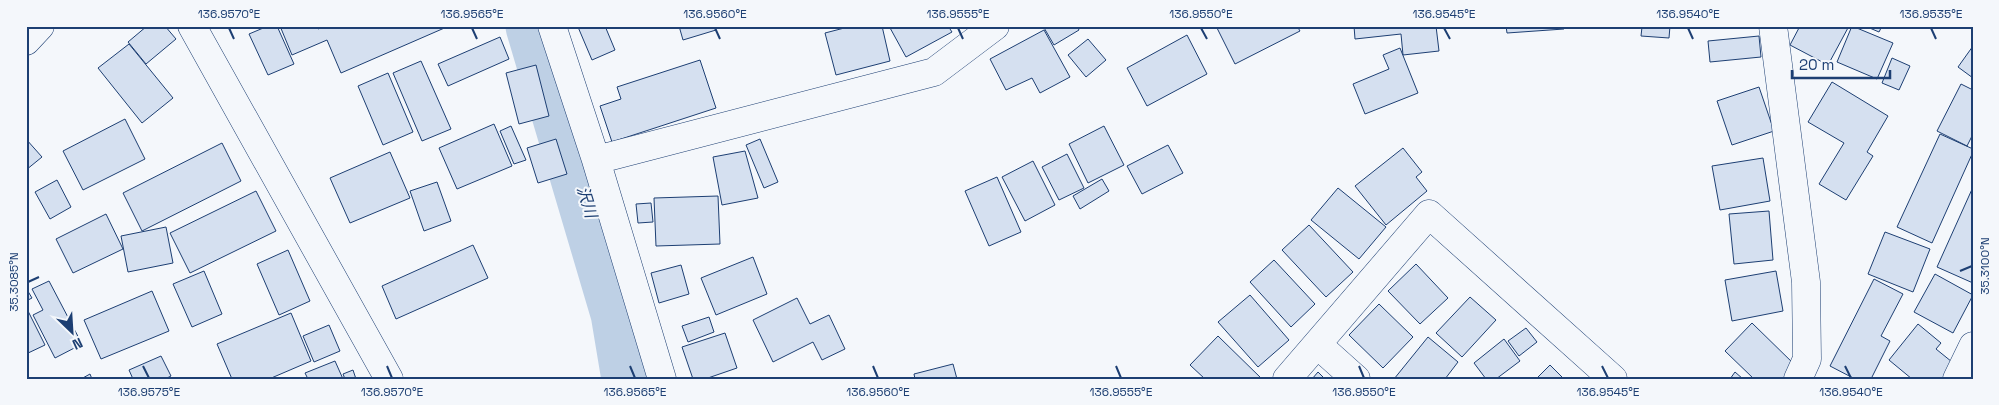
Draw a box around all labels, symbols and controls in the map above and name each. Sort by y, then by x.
text: 136.9570°E [198,6,261,22]
text: 136.9565°E [440,6,504,22]
text: 136.9560°E [683,6,747,22]
text: 136.9555°E [927,6,990,22]
text: 136.9550°E [1169,6,1233,22]
text: 136.9545°E [1412,6,1476,22]
text: 136.9540°E [1656,6,1720,22]
text: 136.9535°E [1900,6,1963,22]
scale bar [1792,48,1889,80]
text: 20 m [1799,55,1834,74]
water label: 沢川 [572,184,602,222]
text: 35.3100°N [1977,237,1993,295]
text: 35.3085°N [6,252,22,312]
north arrow [48,308,98,358]
text: N [69,334,86,354]
text: 136.9575°E [118,384,180,400]
text: 136.9570°E [361,384,424,400]
text: 136.9565°E [603,384,667,400]
text: 136.9560°E [846,384,910,400]
text: 136.9555°E [1090,384,1153,400]
text: 136.9550°E [1332,384,1396,400]
text: 136.9545°E [1576,384,1640,400]
text: 136.9540°E [1819,384,1883,400]

